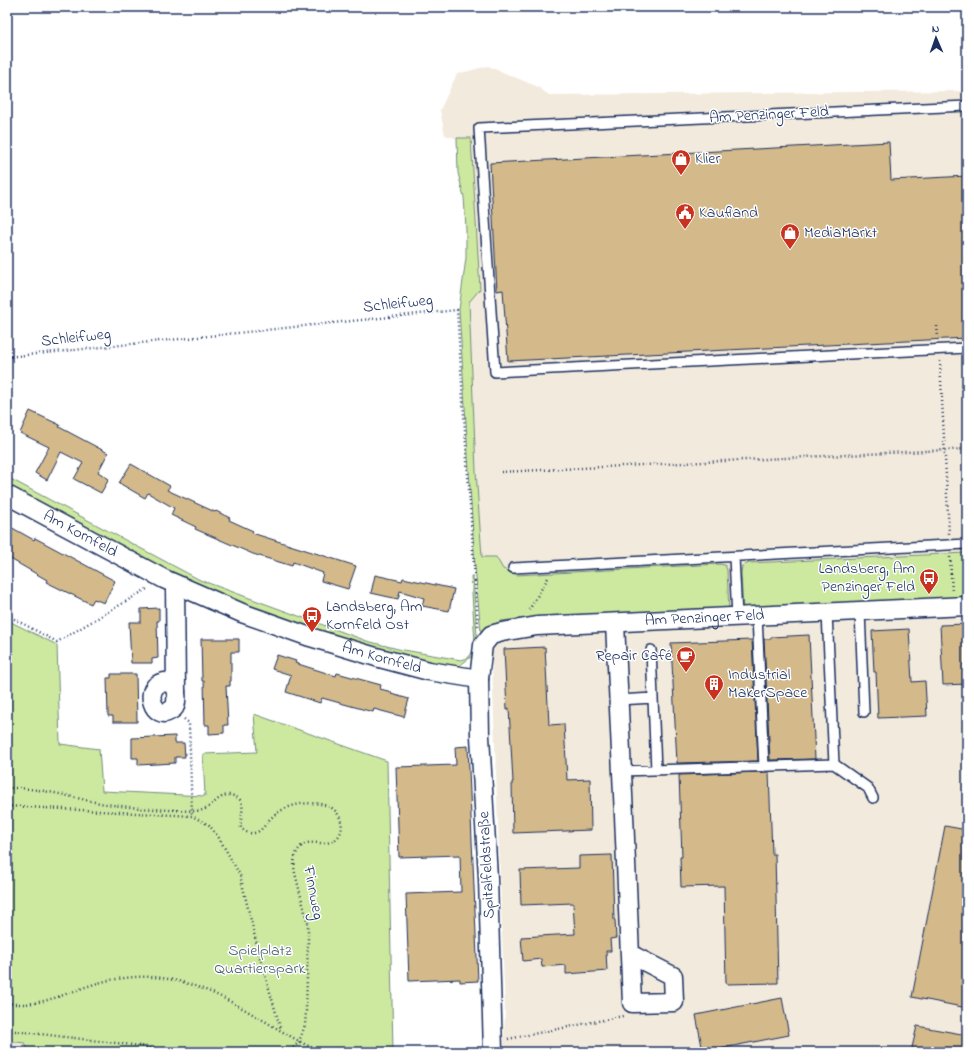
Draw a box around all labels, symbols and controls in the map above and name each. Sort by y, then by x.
north arrow [916,18,956,58]
text: N [932,21,940,37]
street label: Am Penzinger Feld [709,100,829,130]
place label: Klier [695,147,720,171]
shop icon: Klier [670,148,692,176]
place label: Kaufland [699,201,758,225]
public building icon: Kaufland [674,202,696,230]
place label: MediaMarkt [804,221,878,245]
shop icon: MediaMarkt [779,222,801,250]
street label: Schleifweg [362,288,434,320]
street label: Schleifweg [40,322,112,354]
street label: Am Kornfeld [39,504,122,564]
place label: Landsberg, Am Penzinger Feld [819,557,915,599]
bus stop icon: Landsberg, Am Penzinger Feld [918,567,940,595]
place label: Landsberg, Am Kornfeld Ost [326,595,422,637]
street label: Am Penzinger Feld [644,603,765,633]
bus stop icon: Landsberg, Am Kornfeld Ost [301,605,323,633]
street label: Am Kornfeld [339,635,424,680]
place label: Repair Café [596,644,673,668]
cafe icon: Repair Café [675,645,697,673]
place label: Industrial MakerSpace [728,663,808,705]
building icon: Industrial MakerSpace [703,673,725,701]
street label: Spitalfeldstraße [472,810,502,919]
street label: Finnweg [296,863,330,922]
park label: Spielplatz Quartierspark [215,939,306,981]

